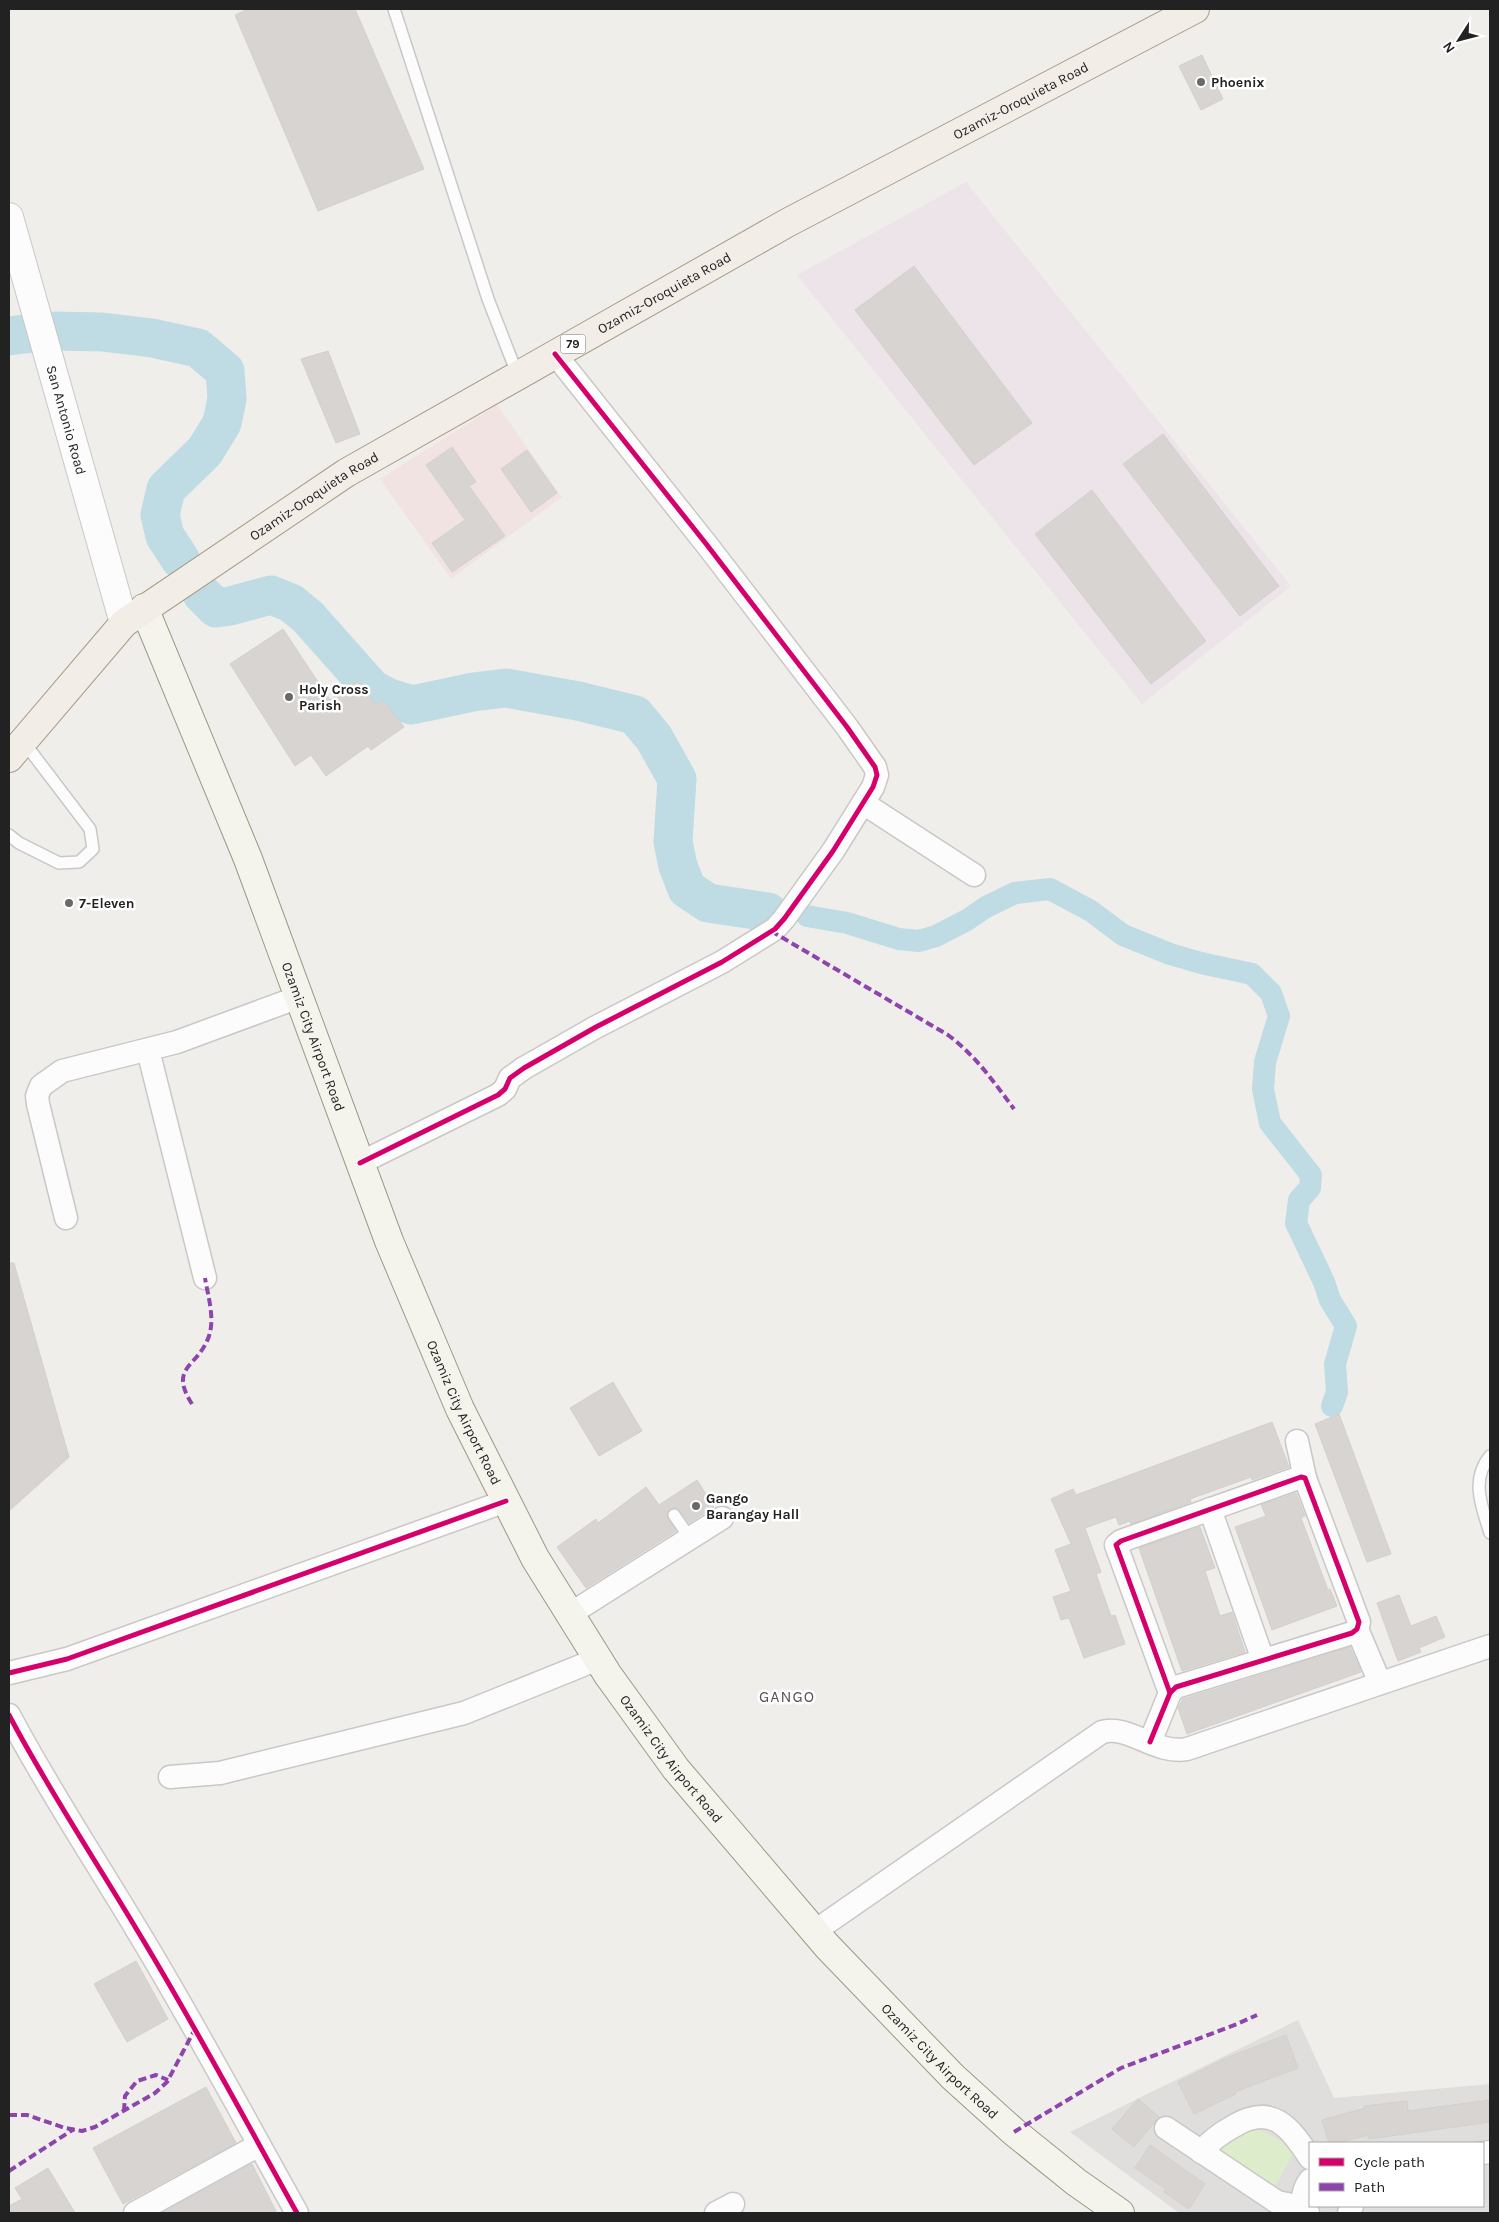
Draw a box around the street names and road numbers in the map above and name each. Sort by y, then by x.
street label: Ozamiz-Oroquieta Road [950,58,1091,143]
street label: Ozamiz-Oroquieta Road [594,248,734,337]
road number: 79 [560,334,586,354]
street label: San Antonio Road [43,363,90,477]
street label: Ozamiz-Oroquieta Road [246,448,382,544]
street label: Ozamiz City Airport Road [278,960,349,1113]
street label: Ozamiz City Airport Road [423,1337,505,1487]
street label: Ozamiz City Airport Road [616,1691,726,1826]
street label: Ozamiz City Airport Road [878,2000,1002,2122]

